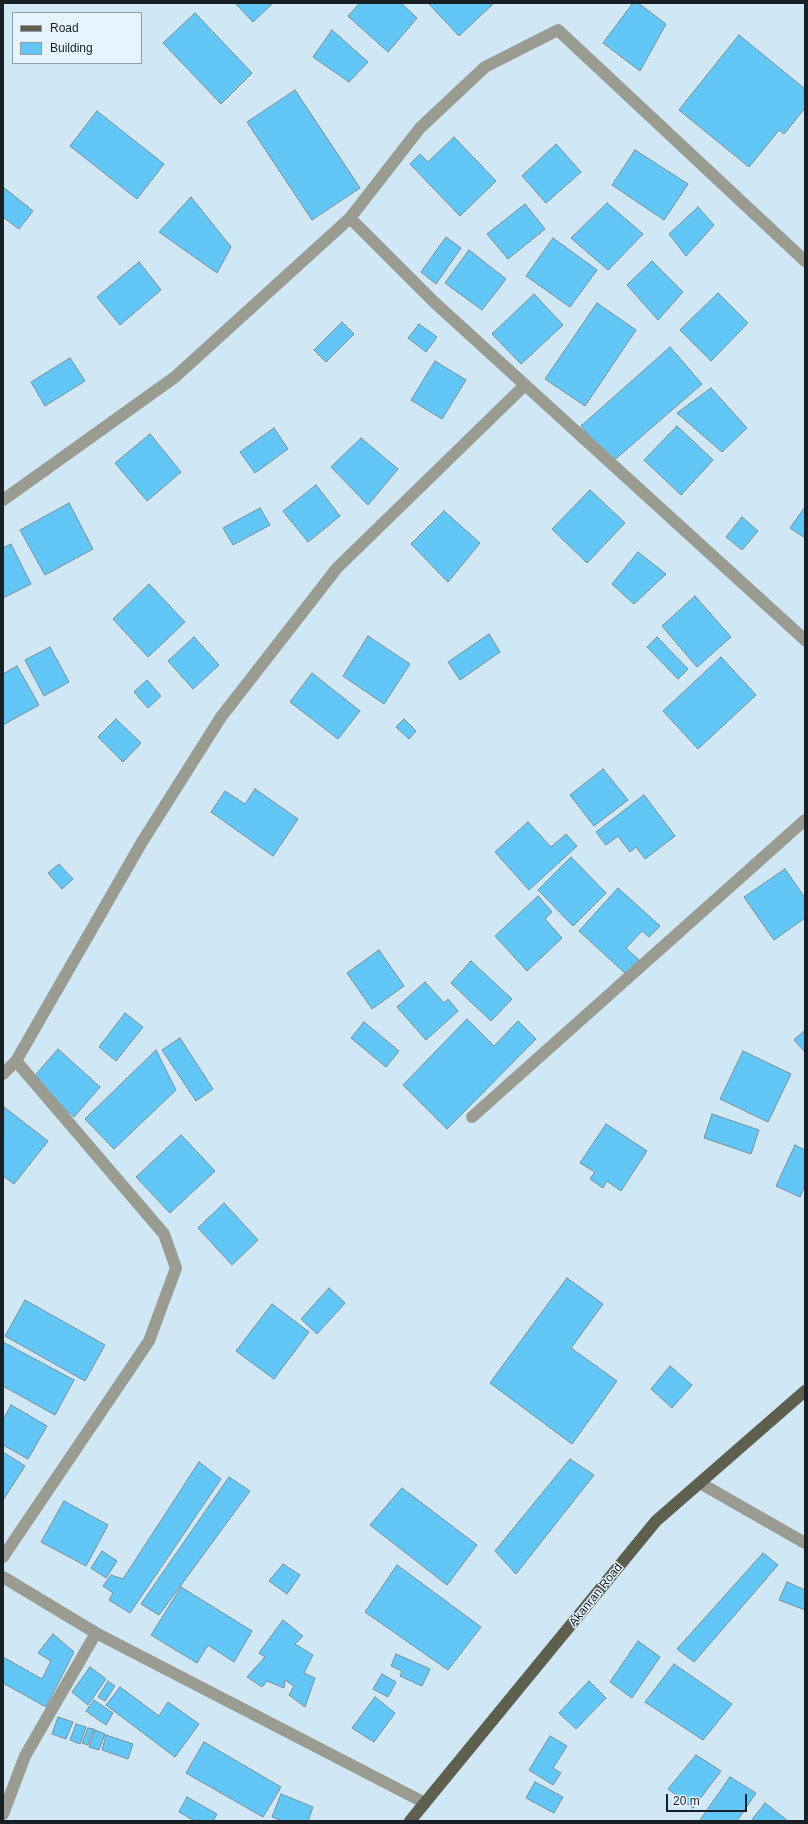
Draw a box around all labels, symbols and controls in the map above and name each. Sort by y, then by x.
legend [12,12,142,64]
text: Road [50,21,79,35]
text: Building [50,41,93,55]
street label: Akanran Road [566,1561,626,1629]
scale bar [668,1786,749,1812]
text: 20 m [673,1794,700,1808]

